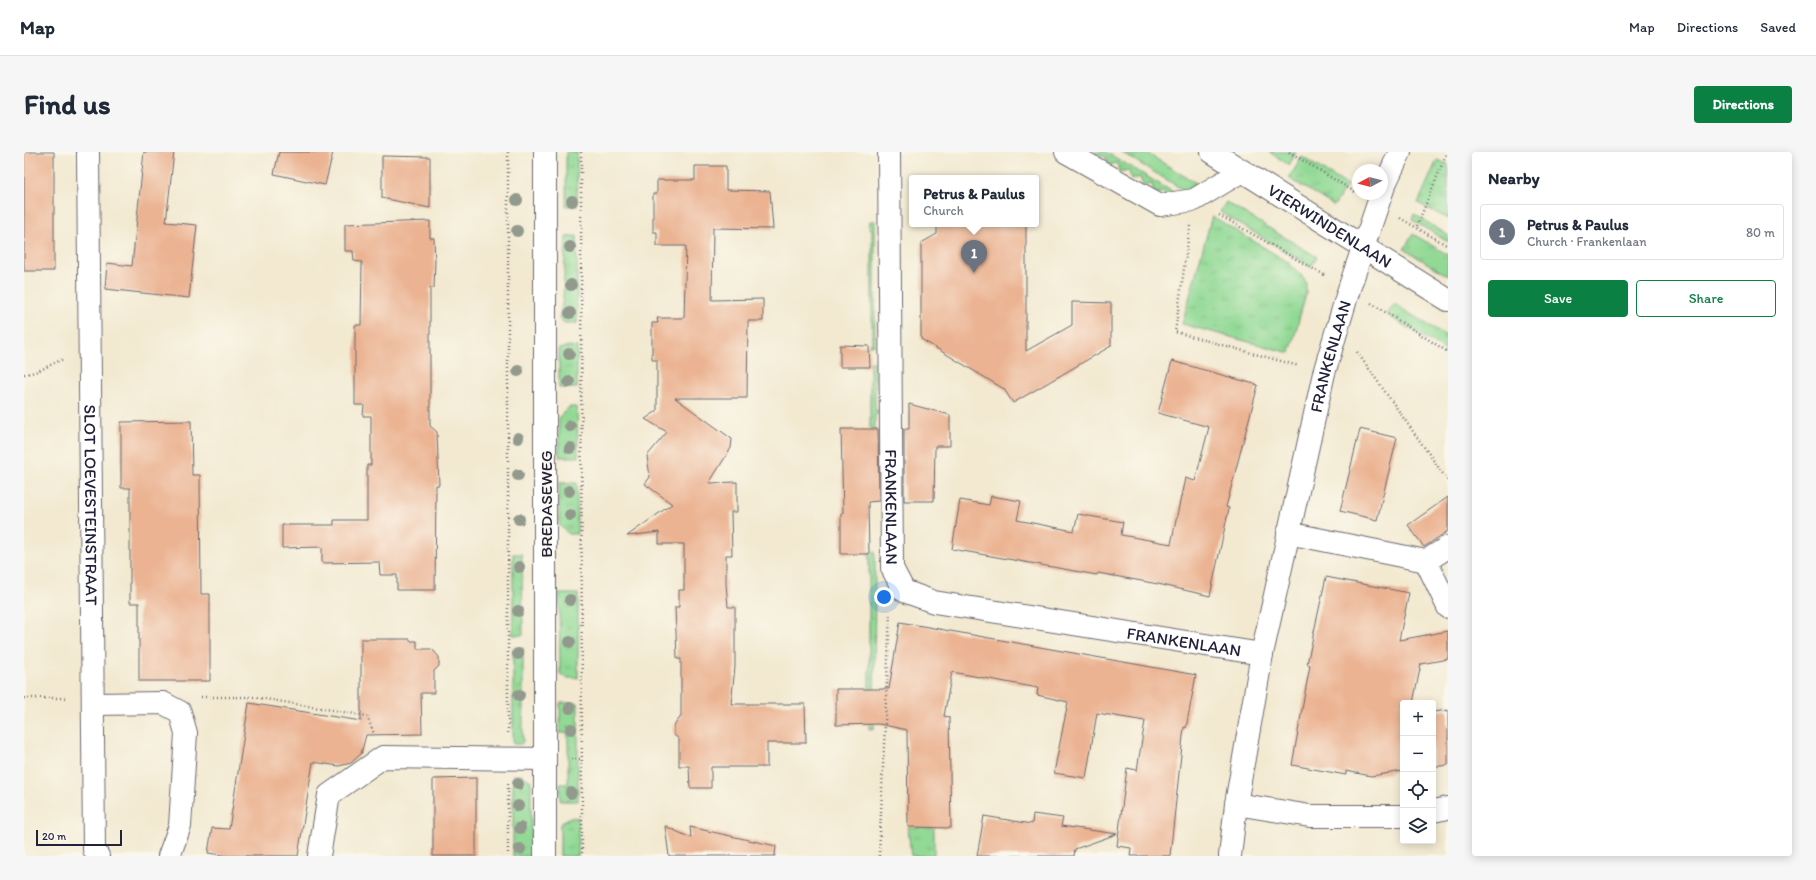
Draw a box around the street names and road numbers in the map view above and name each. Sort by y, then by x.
street label: VIERWINDENLAAN [1264,180,1395,272]
street label: FRANKENLAAN [1306,298,1355,414]
street label: SLOT LOEVESTEINSTRAAT [80,404,102,606]
street label: FRANKENLAAN [881,449,902,565]
street label: BREDASEWEG [536,450,556,558]
street label: FRANKENLAAN [1125,623,1243,661]

